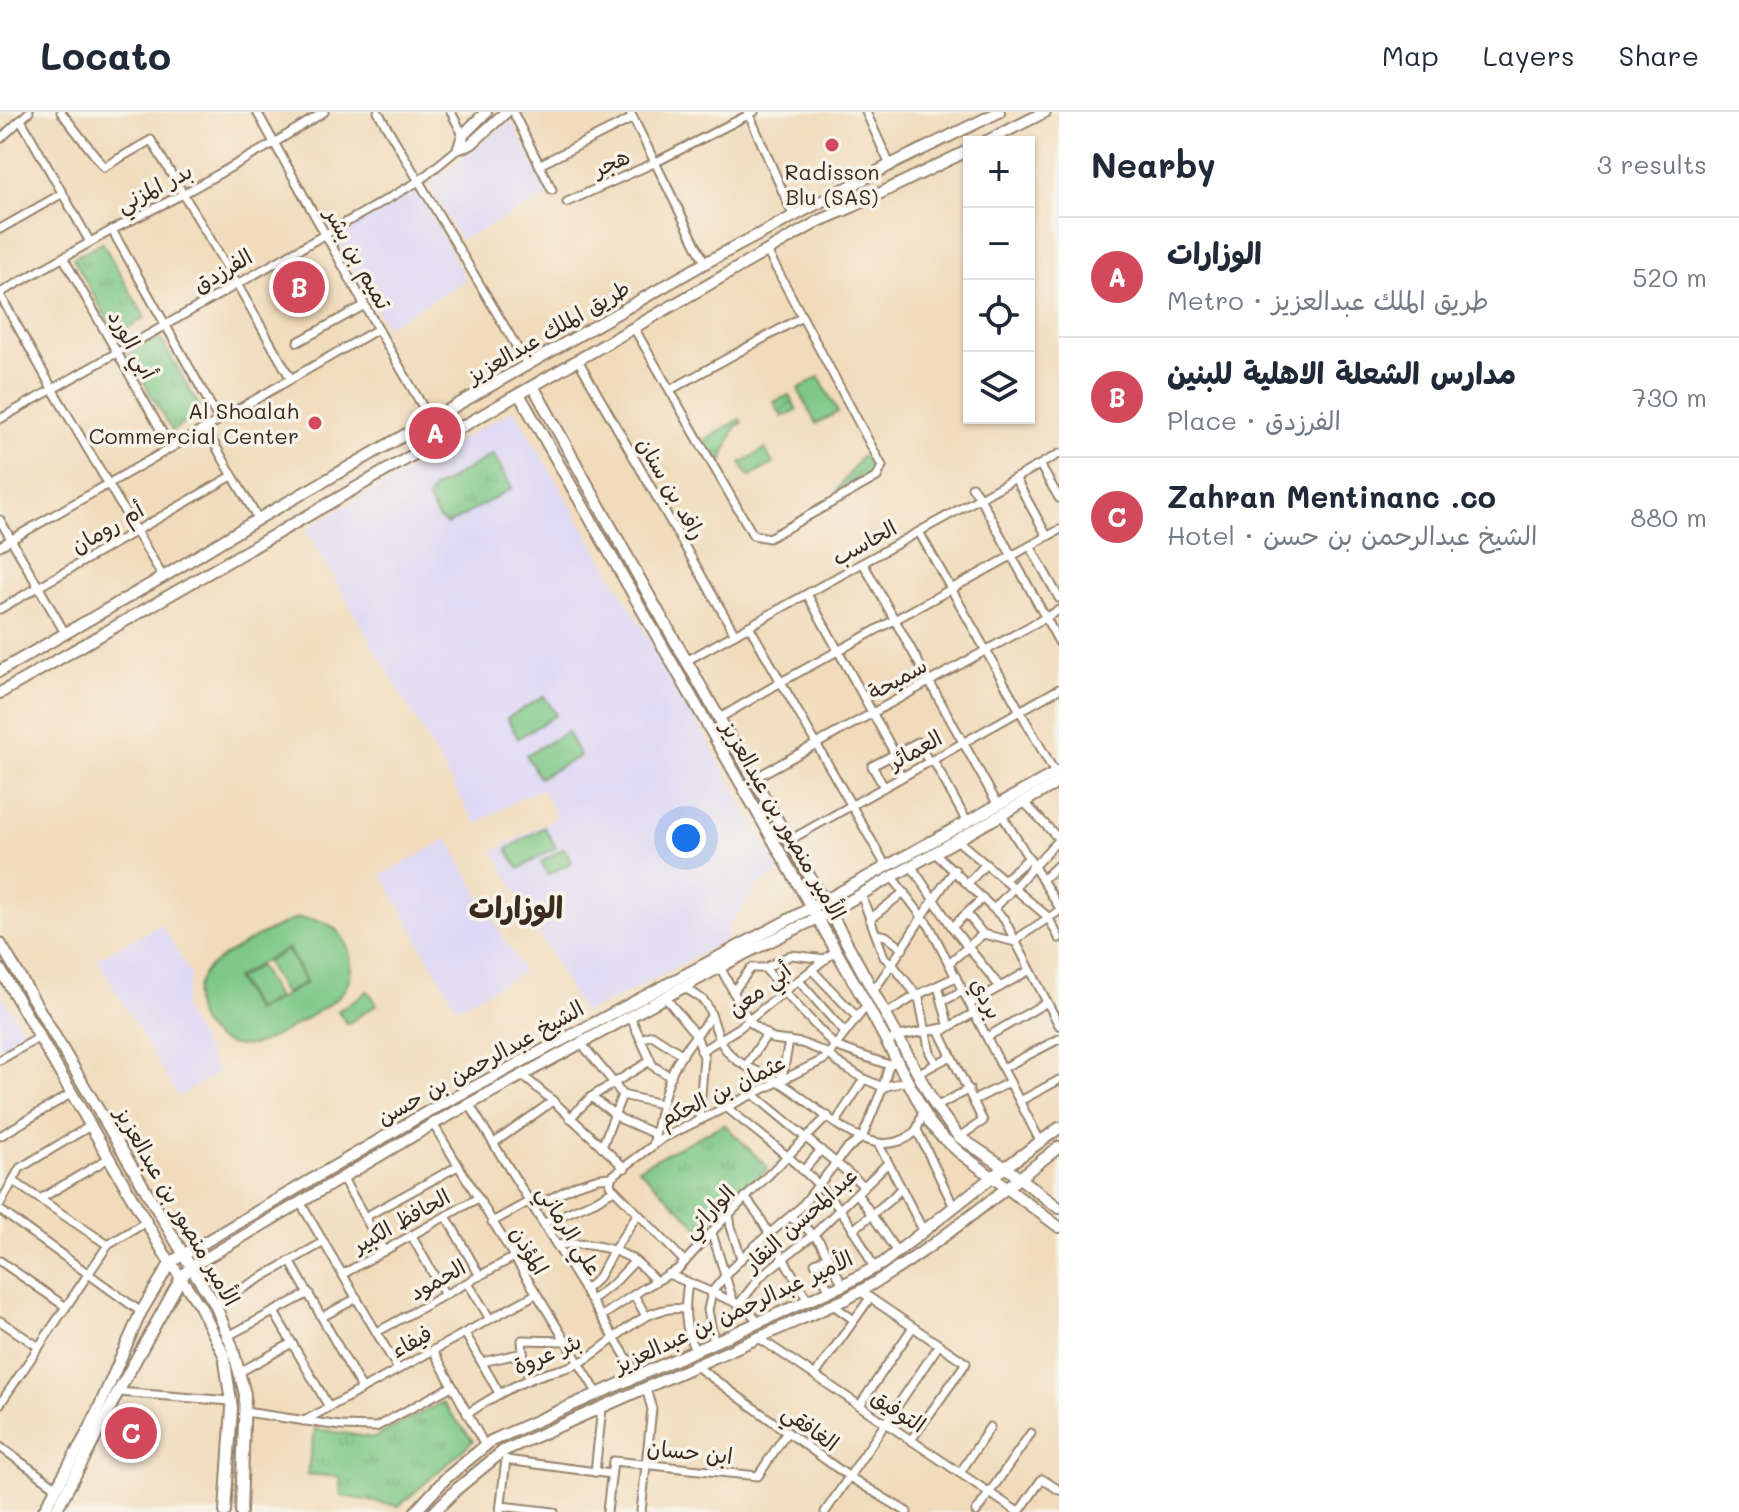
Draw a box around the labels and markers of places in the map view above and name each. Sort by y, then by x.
marker: Radisson Blu (SAS) [823,136,841,154]
place label: Radisson Blu (SAS) [784,157,880,211]
pin: B [273,257,325,317]
place label: Al Shoalah Commercial Center [89,396,299,450]
pin: A [409,403,461,463]
marker: Al Shoalah Commercial Center [306,414,324,432]
pin: C [105,1403,157,1463]

